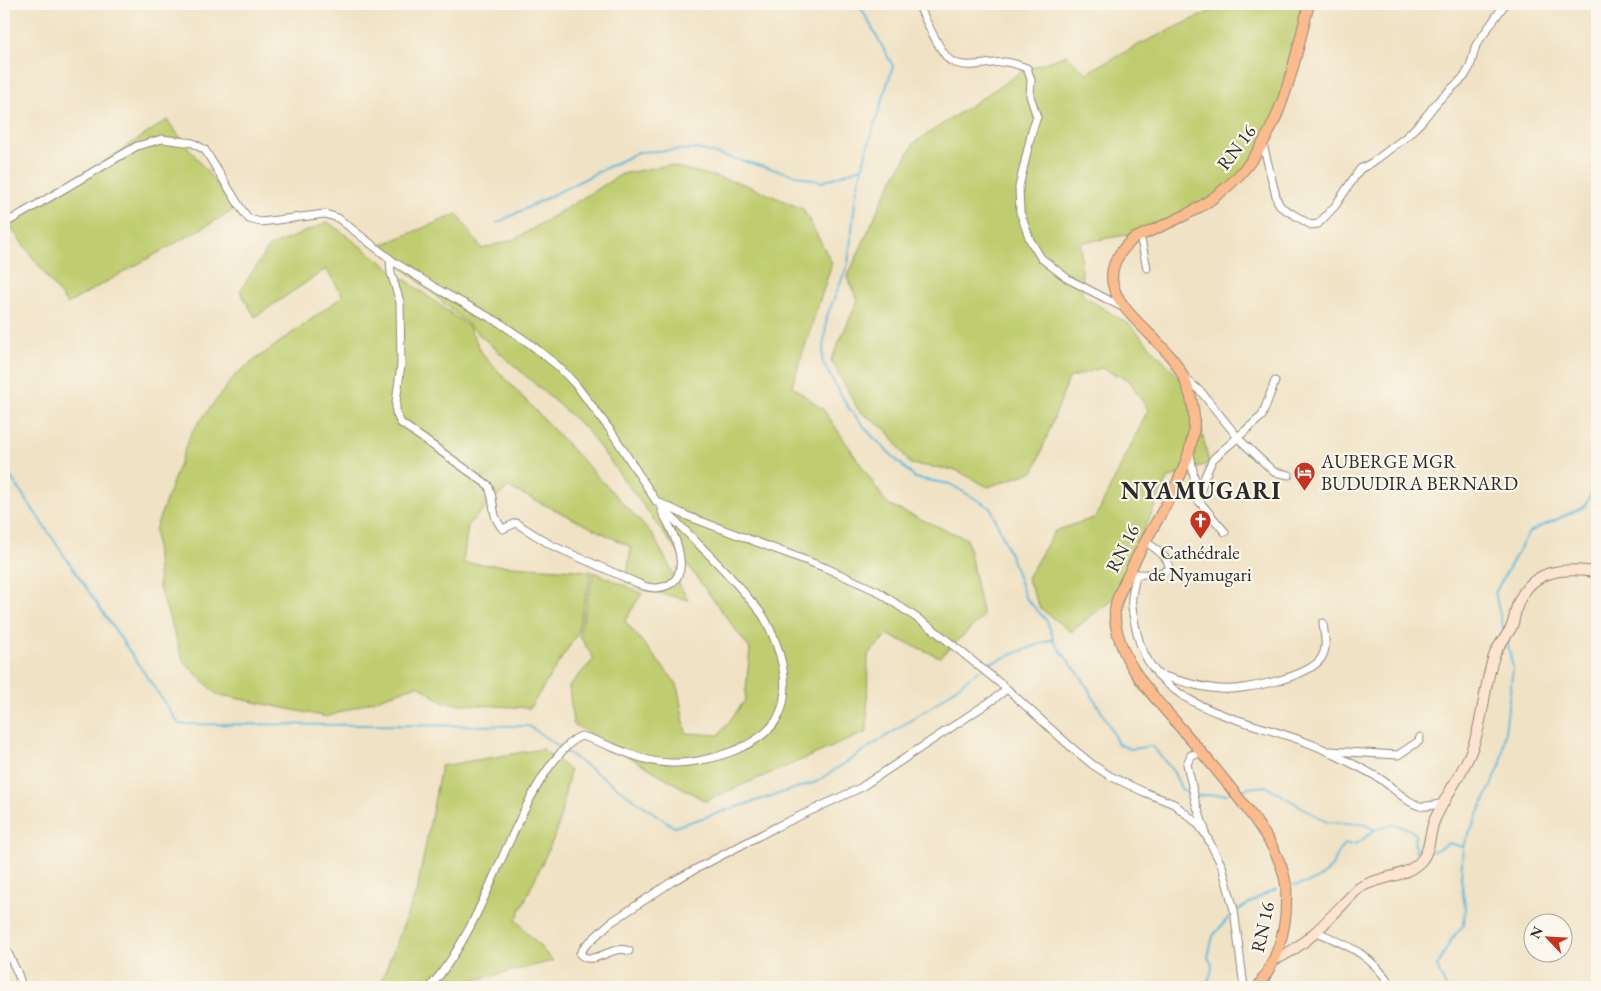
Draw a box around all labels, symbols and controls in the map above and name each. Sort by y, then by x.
street label: RN 16 [1211,120,1262,175]
place label: AUBERGE MGR BUDUDIRA BERNARD [1320,449,1518,496]
hotel icon: AUBERGE MGR BUDUDIRA BERNARD [1293,460,1317,491]
district label: NYAMUGARI [1121,475,1281,506]
church icon: Cathédrale de Nyamugari [1188,509,1212,540]
street label: RN 16 [1100,520,1145,576]
place label: Cathédrale de Nyamugari [1148,540,1252,587]
street label: RN 16 [1245,900,1280,954]
north arrow [1524,914,1574,964]
text: N [1526,923,1547,941]

